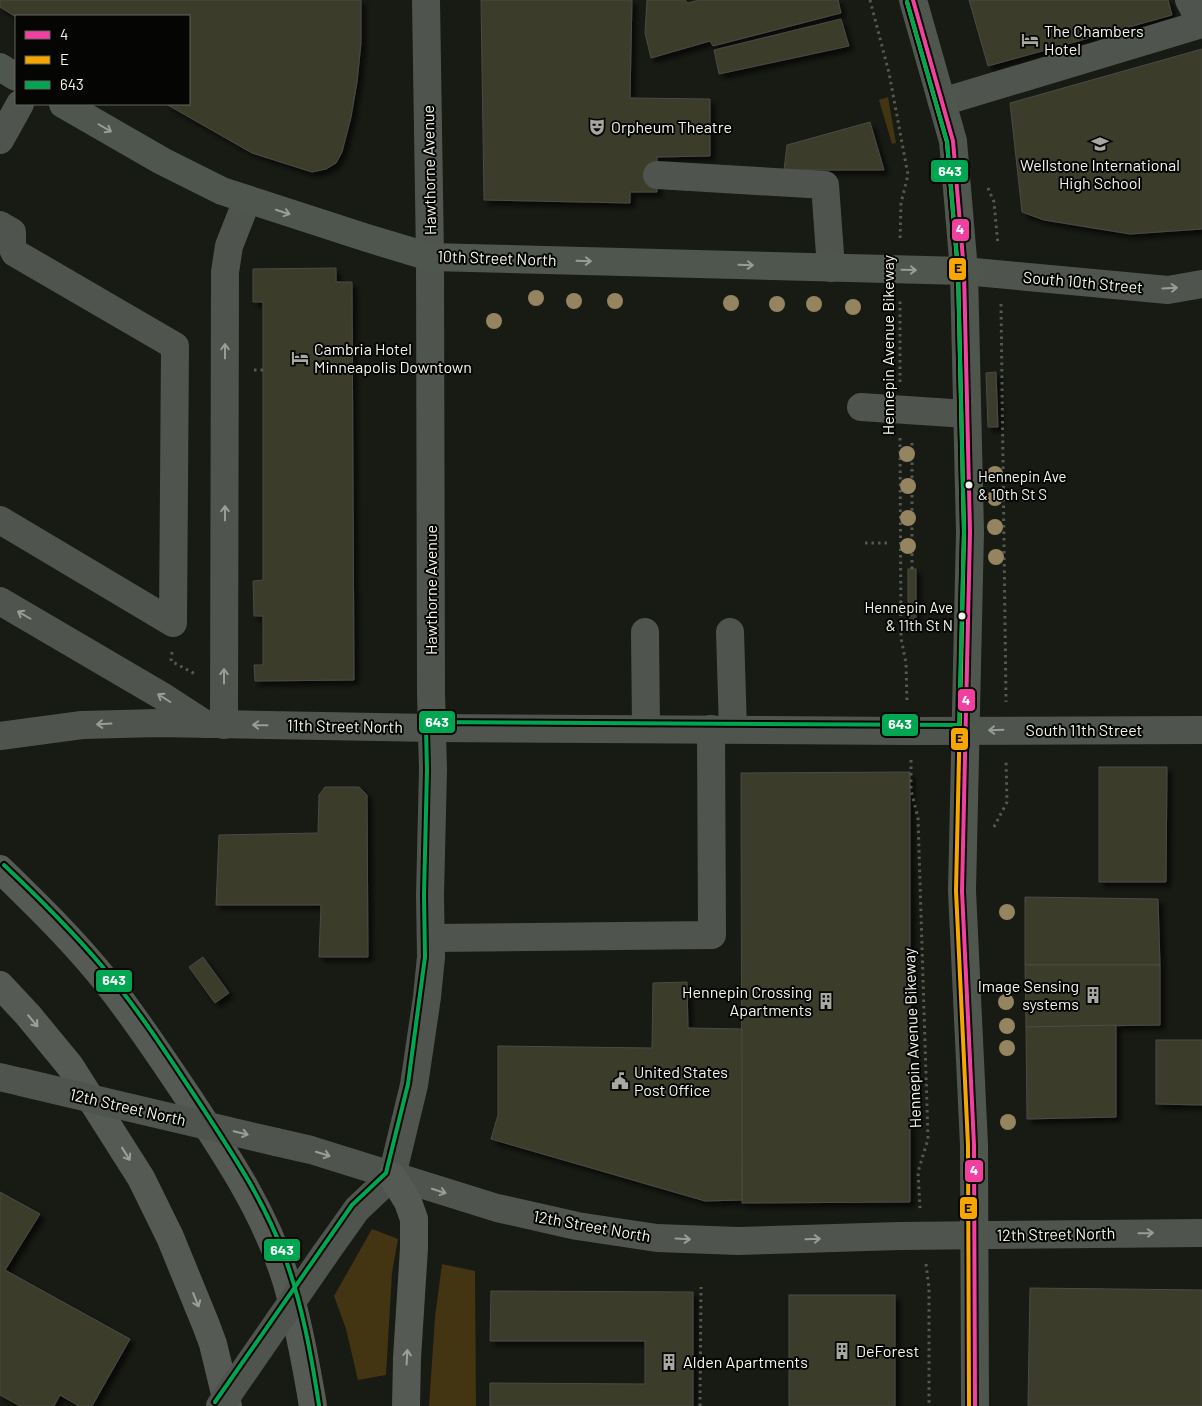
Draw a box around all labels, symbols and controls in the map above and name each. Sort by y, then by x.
legend [15,15,190,105]
place label: The Chambers Hotel [1044,21,1144,58]
text: 4 [60,25,68,43]
hotel icon: The Chambers Hotel [1020,30,1040,50]
text: E [60,50,69,68]
text: 643 [60,75,84,93]
street label: Hawthorne Avenue [418,105,439,235]
theatre icon: Orpheum Theatre [587,117,607,137]
place label: Orpheum Theatre [611,117,732,136]
one-way arrow [97,124,112,133]
school or university icon: Wellstone International High School [1090,134,1110,154]
place label: Wellstone International High School [1020,155,1180,192]
line badge: 643 [930,159,969,183]
text: 643 [938,162,962,179]
one-way arrow [275,207,291,217]
line badge: 4 [951,218,970,242]
text: 4 [956,220,964,237]
street label: 10th Street North [437,246,557,269]
street label: Hennepin Avenue Bikeway [878,254,897,435]
one-way arrow [576,256,592,265]
line badge: E [948,257,967,281]
text: E [954,259,962,276]
one-way arrow [738,260,754,270]
one-way arrow [900,265,917,275]
street label: South 10th Street [1022,267,1144,296]
one-way arrow [1161,284,1177,293]
place label: Cambria Hotel Minneapolis Downtown [314,339,472,376]
one-way arrow [220,343,230,360]
hotel icon: Cambria Hotel Minneapolis Downtown [290,348,310,368]
place label: Hennepin Ave & 10th St S [978,467,1067,503]
marker: Hennepin Ave & 10th St S [964,480,974,490]
one-way arrow [220,506,230,522]
street label: Hawthorne Avenue [421,525,440,655]
place label: Hennepin Ave & 11th St N [864,598,953,634]
one-way arrow [18,610,32,620]
marker: Hennepin Ave & 11th St N [957,611,967,621]
one-way arrow [219,668,229,684]
line badge: 4 [957,688,976,712]
text: 4 [962,691,970,708]
one-way arrow [158,692,172,702]
line badge: 643 [418,710,456,734]
text: 643 [425,713,449,730]
line badge: 643 [881,713,919,737]
street label: 11th Street North [287,715,403,736]
text: 643 [888,715,912,732]
one-way arrow [96,720,112,729]
one-way arrow [253,720,269,730]
street label: South 11th Street [1026,720,1142,739]
one-way arrow [988,726,1004,735]
line badge: E [950,727,969,751]
text: E [955,729,963,746]
street label: Hennepin Avenue Bikeway [899,947,924,1128]
line badge: 643 [95,969,133,993]
text: 643 [102,971,126,988]
place label: Image Sensing systems [978,976,1079,1013]
place label: Hennepin Crossing Apartments [682,982,812,1019]
building icon: Image Sensing systems [1083,985,1103,1005]
building icon: Hennepin Crossing Apartments [816,991,836,1011]
one-way arrow [27,1015,39,1028]
place label: United States Post Office [634,1062,728,1099]
public building icon: United States Post Office [610,1071,630,1091]
street label: 12th Street North [68,1084,188,1129]
one-way arrow [232,1129,248,1138]
one-way arrow [121,1147,131,1161]
one-way arrow [315,1150,331,1160]
line badge: 4 [964,1159,984,1183]
text: 4 [970,1161,978,1178]
one-way arrow [430,1186,446,1196]
line badge: E [959,1196,978,1220]
text: E [964,1199,972,1216]
street label: 12th Street North [532,1206,652,1245]
street label: 12th Street North [996,1223,1116,1244]
one-way arrow [1137,1228,1153,1238]
one-way arrow [674,1234,691,1244]
one-way arrow [804,1234,821,1244]
line badge: 643 [263,1238,301,1262]
text: 643 [270,1241,294,1258]
one-way arrow [192,1292,201,1307]
building icon: DeForest [832,1341,852,1361]
place label: DeForest [856,1341,919,1360]
one-way arrow [403,1350,412,1366]
building icon: Alden Apartments [659,1352,679,1372]
place label: Alden Apartments [683,1352,808,1371]

